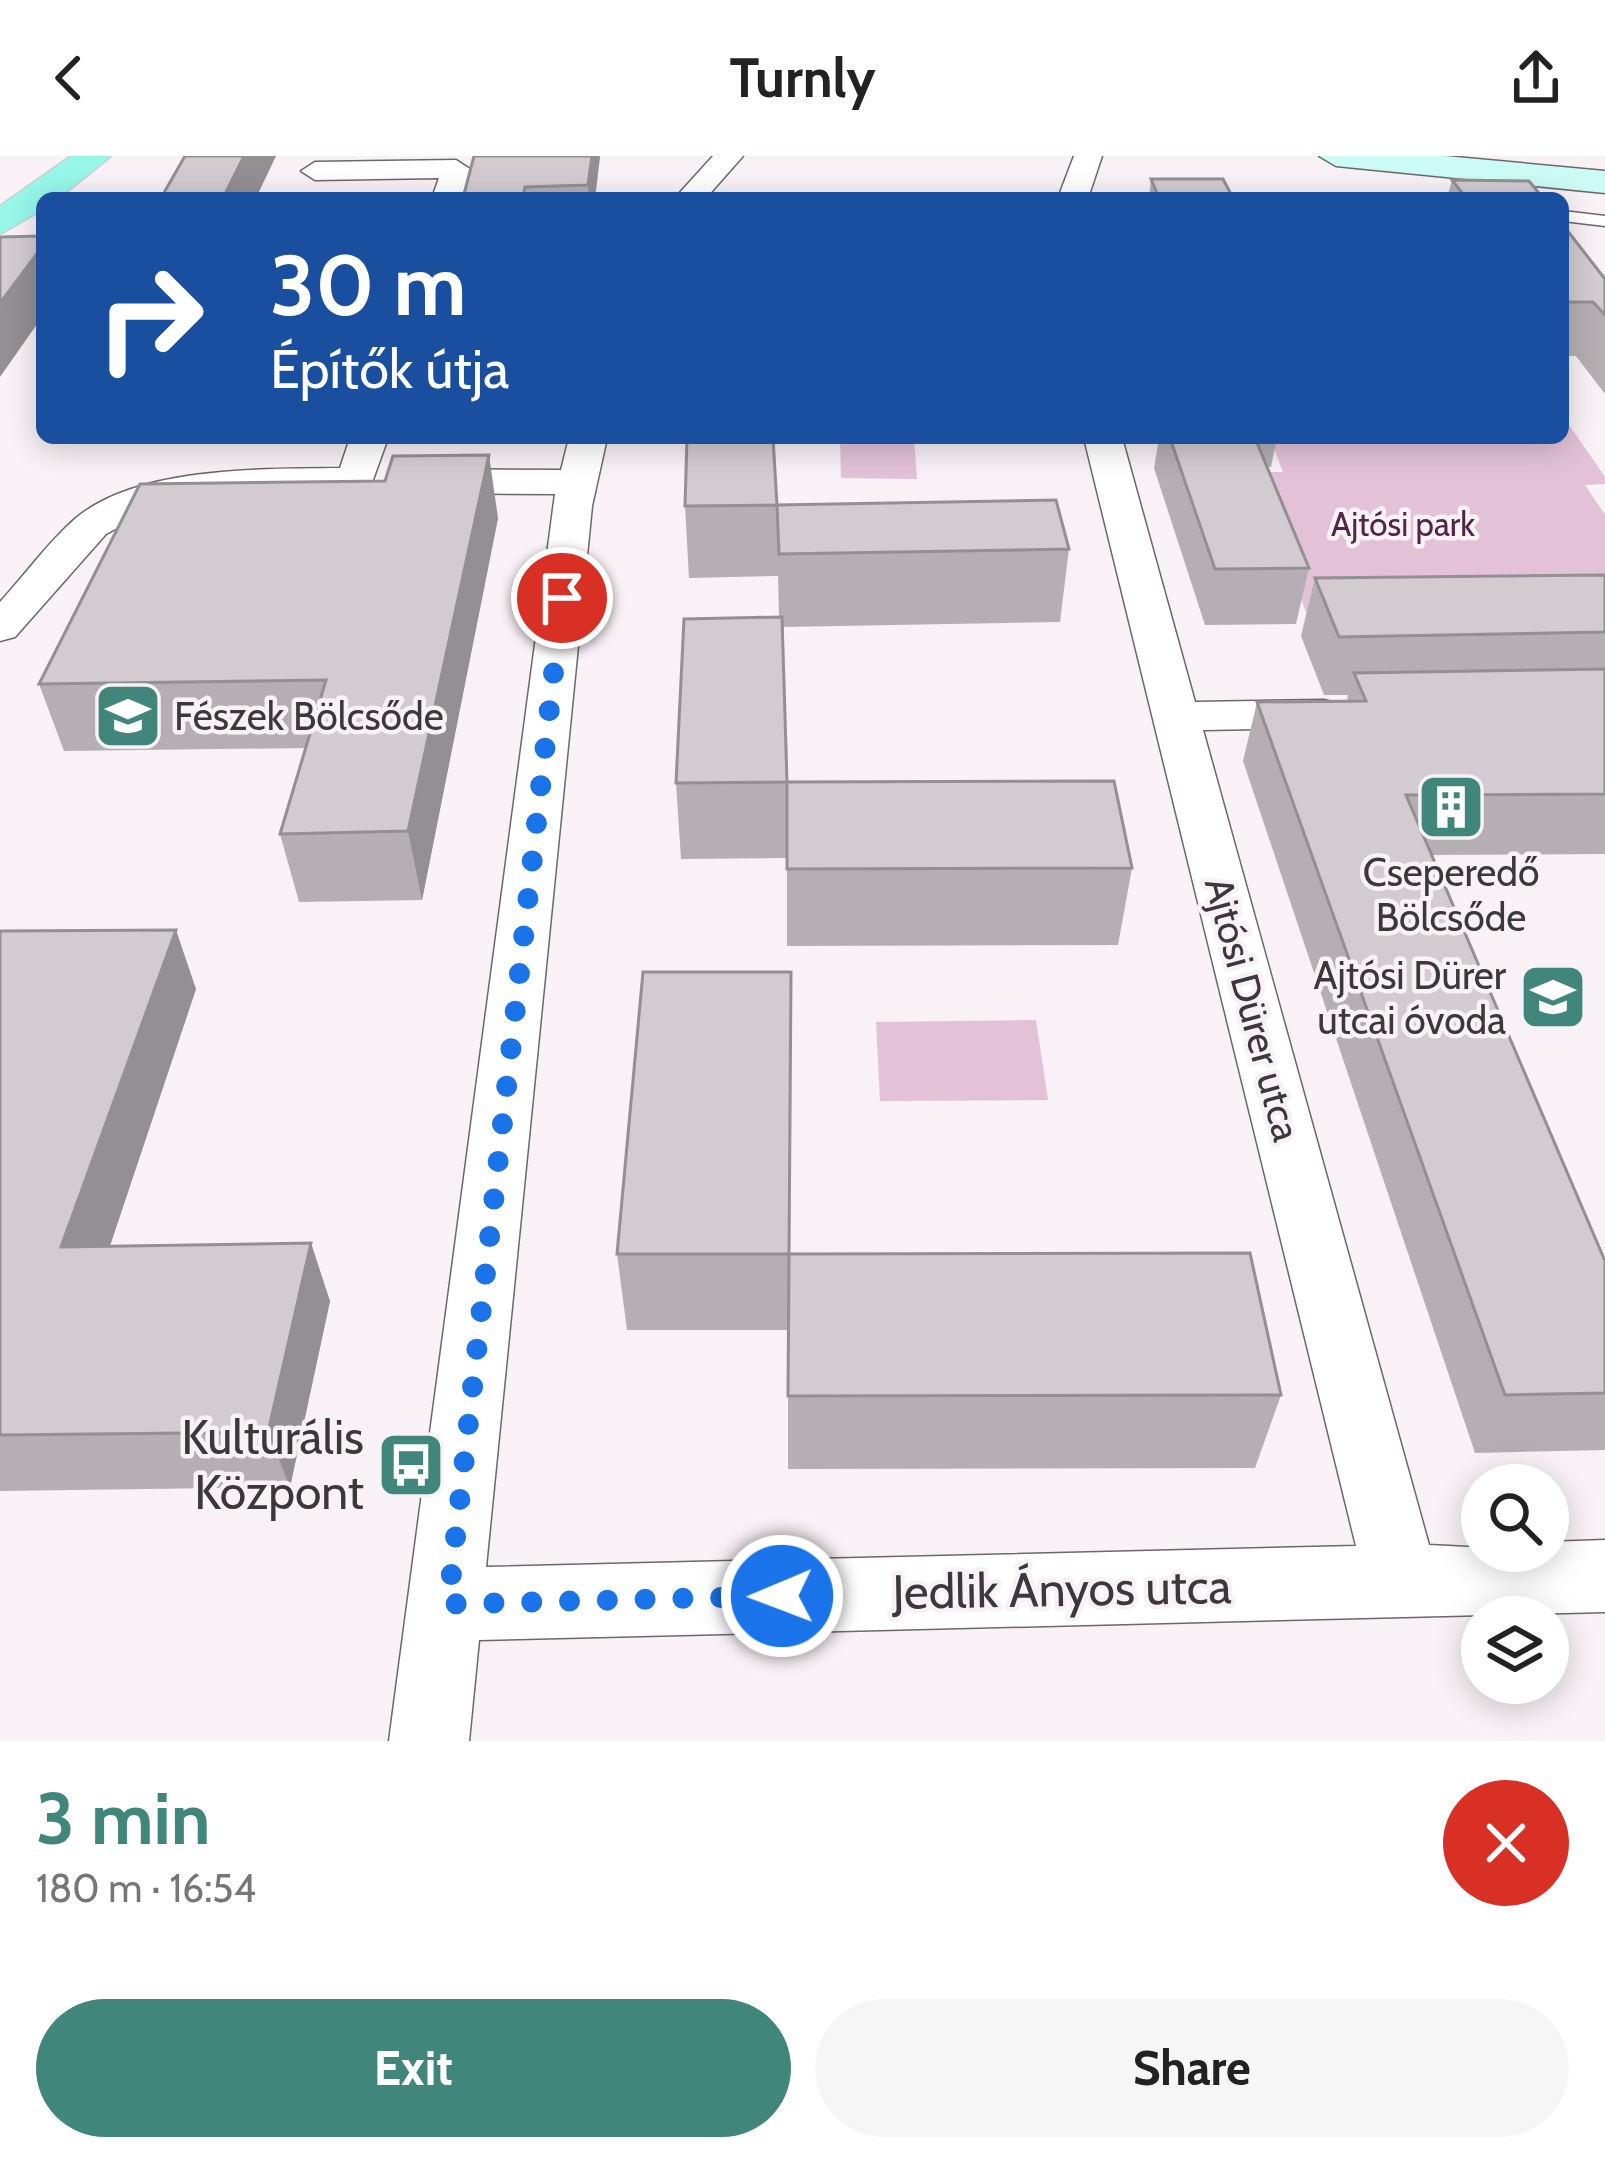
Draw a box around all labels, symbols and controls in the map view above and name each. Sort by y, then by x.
icon: back [36,45,102,111]
text: Turnly [730,45,875,111]
icon: share [1503,45,1569,111]
text: 30 m [270,234,466,336]
icon: right [72,240,228,396]
text: Építők útja [270,336,509,402]
park label: Ajtósi park [1331,504,1475,544]
pin [511,547,613,649]
icon: arrive [529,565,595,631]
school or university icon: Fészek Bölcsőde [93,681,163,751]
place label: Fészek Bölcsőde [174,692,444,740]
building icon: Cseperedő Bölcsőde [1416,772,1486,842]
place label: Cseperedő Bölcsőde [1363,848,1539,941]
street label: Ajtósi Dürer utca [1195,872,1311,1146]
place label: Ajtósi Dürer utcai óvoda [1313,951,1507,1044]
school or university icon: Ajtósi Dürer utcai óvoda [1518,962,1588,1032]
place label: Kulturális Központ [181,1408,364,1521]
bus stop icon: Kulturális Központ [376,1430,446,1500]
map controls [1461,1464,1569,1704]
button: search [1461,1464,1569,1572]
position arrow [719,1533,845,1659]
street label: Jedlik Ányos utca [891,1557,1232,1621]
button: layers [1461,1596,1569,1704]
text: 3 min [36,1775,211,1862]
button: close [1443,1780,1569,1906]
text: 180 m · 16:54 [36,1864,256,1912]
button: Exit [36,1999,791,2137]
button: Share [815,1999,1569,2137]

